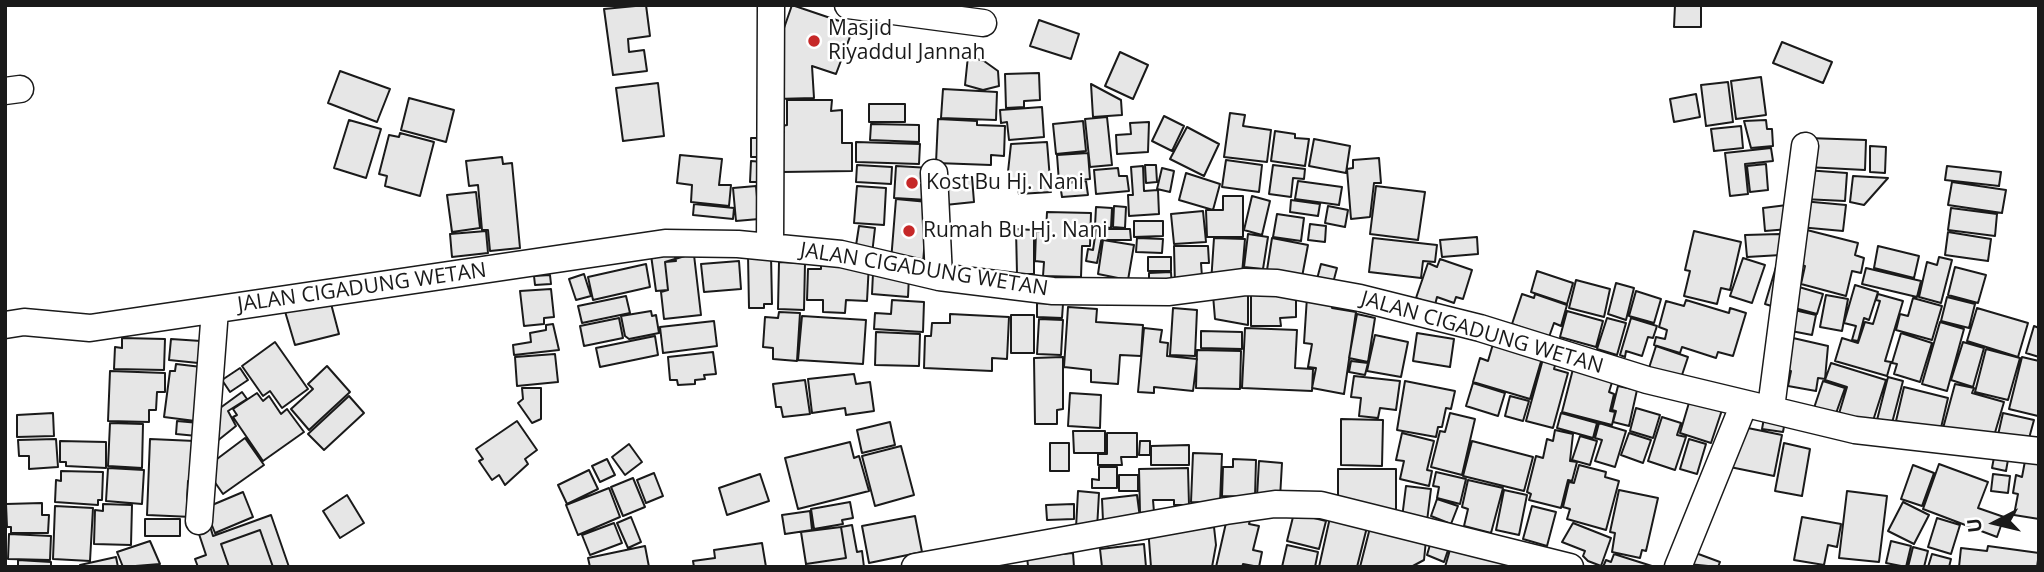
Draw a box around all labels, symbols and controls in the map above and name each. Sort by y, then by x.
place label: Masjid Riyaddul Jannah [828,16,985,66]
marker: Masjid Riyaddul Jannah [806,33,822,49]
place label: Kost Bu Hj. Nani [926,170,1084,196]
marker: Kost Bu Hj. Nani [904,175,920,191]
place label: Rumah Bu Hj. Nani [923,218,1108,244]
marker: Rumah Bu Hj. Nani [901,223,917,239]
street label: JALAN CIGADUNG WETAN [798,238,1050,302]
street label: JALAN CIGADUNG WETAN [236,258,488,318]
street label: JALAN CIGADUNG WETAN [1358,286,1606,380]
north arrow [1960,488,2030,558]
text: U [1960,517,1988,534]

